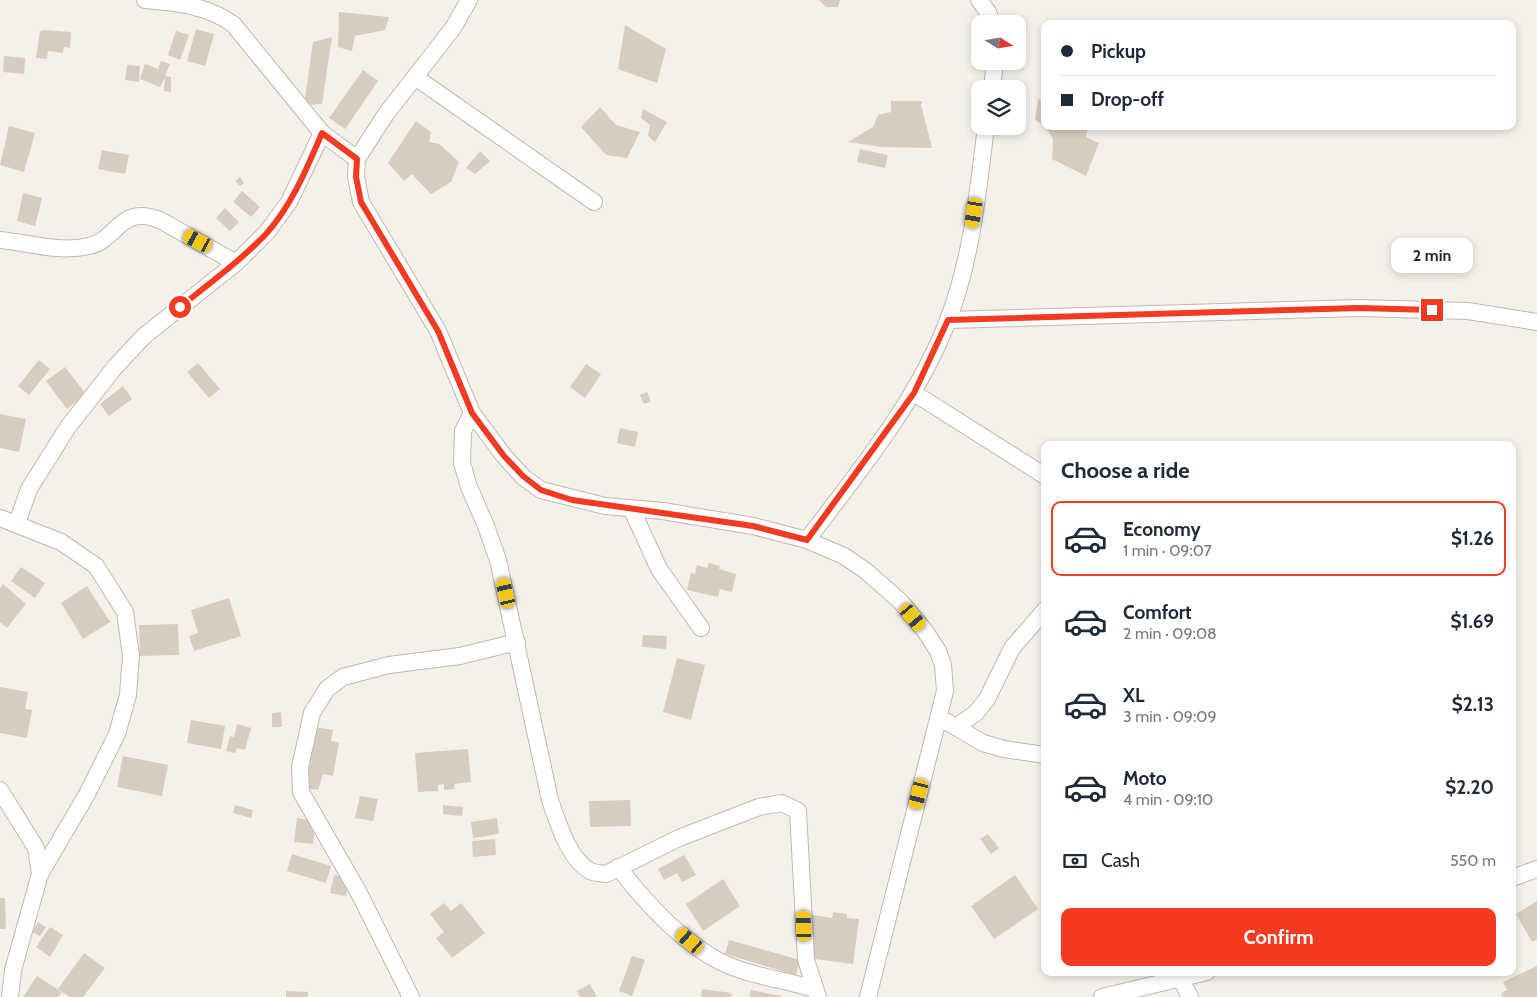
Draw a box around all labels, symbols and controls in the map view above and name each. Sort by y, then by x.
north arrow [971,15,1026,70]
map controls [971,15,1026,135]
text: Pickup [1091,40,1146,63]
button: layers [971,80,1026,135]
text: Drop-off [1091,88,1164,111]
car [964,197,983,229]
car [181,227,214,255]
callout: 2 min [1391,238,1473,272]
text: 2 min [1413,246,1451,265]
route start [169,296,191,318]
route end [1421,299,1443,321]
text: Choose a ride [1061,457,1190,484]
icon: car [1063,516,1108,561]
text: Economy [1123,518,1201,541]
text: $1.26 [1451,527,1494,550]
text: 1 min · 09:07 [1123,541,1212,560]
car [495,577,516,609]
icon: car [1063,599,1108,644]
car [897,601,928,633]
text: Comfort [1123,601,1192,624]
text: $1.69 [1450,610,1494,633]
text: 2 min · 09:08 [1123,624,1217,643]
icon: car [1063,682,1108,727]
text: XL [1123,684,1144,707]
text: $2.13 [1452,693,1494,716]
text: 3 min · 09:09 [1123,707,1216,726]
icon: car [1063,765,1108,810]
text: Moto [1123,767,1167,790]
text: $2.20 [1445,776,1494,799]
car [908,778,929,810]
text: 4 min · 09:10 [1123,790,1213,809]
icon: cash [1061,847,1089,875]
text: Cash [1101,849,1140,872]
text: 550 m [1450,851,1496,870]
button: Confirm [1061,908,1496,966]
car [795,911,812,941]
car [673,925,706,957]

